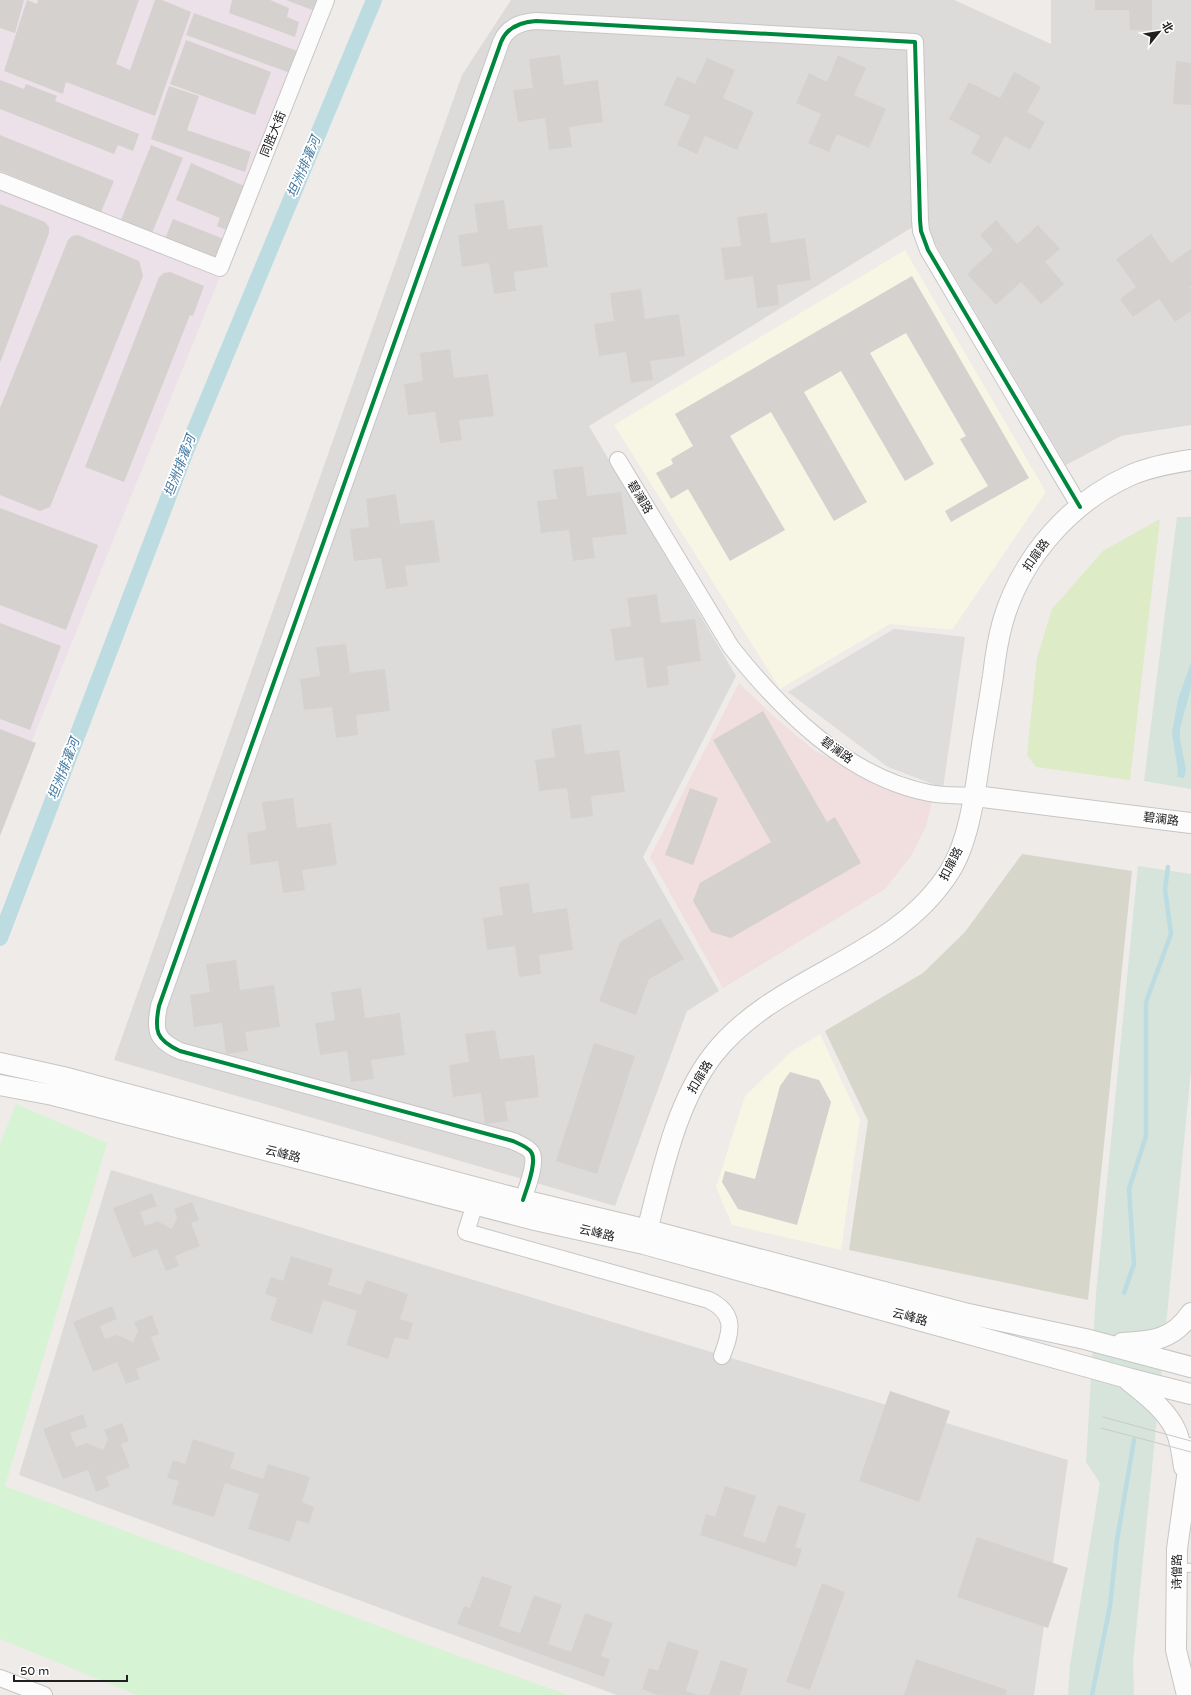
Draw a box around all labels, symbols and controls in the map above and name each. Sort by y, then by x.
north arrow [1139,12,1179,52]
text: 北 [1159,19,1176,35]
street label: 同胜大街 [258,109,288,159]
water label: 坦洲排灌河 [284,131,325,200]
water label: 坦洲排灌河 [161,430,200,499]
street label: 碧澜路 [625,478,655,516]
street label: 扣扉路 [1020,536,1052,574]
water label: 坦洲排灌河 [45,733,84,802]
street label: 碧澜路 [818,734,856,766]
street label: 碧澜路 [1142,810,1180,828]
street label: 扣扉路 [937,845,965,883]
street label: 扣扉路 [685,1058,715,1096]
street label: 云峰路 [264,1143,302,1165]
street label: 云峰路 [578,1222,616,1244]
street label: 云峰路 [891,1306,929,1328]
street label: 诗僧路 [1170,1554,1184,1590]
scale bar [14,1657,127,1683]
text: 50 m [20,1664,49,1678]

